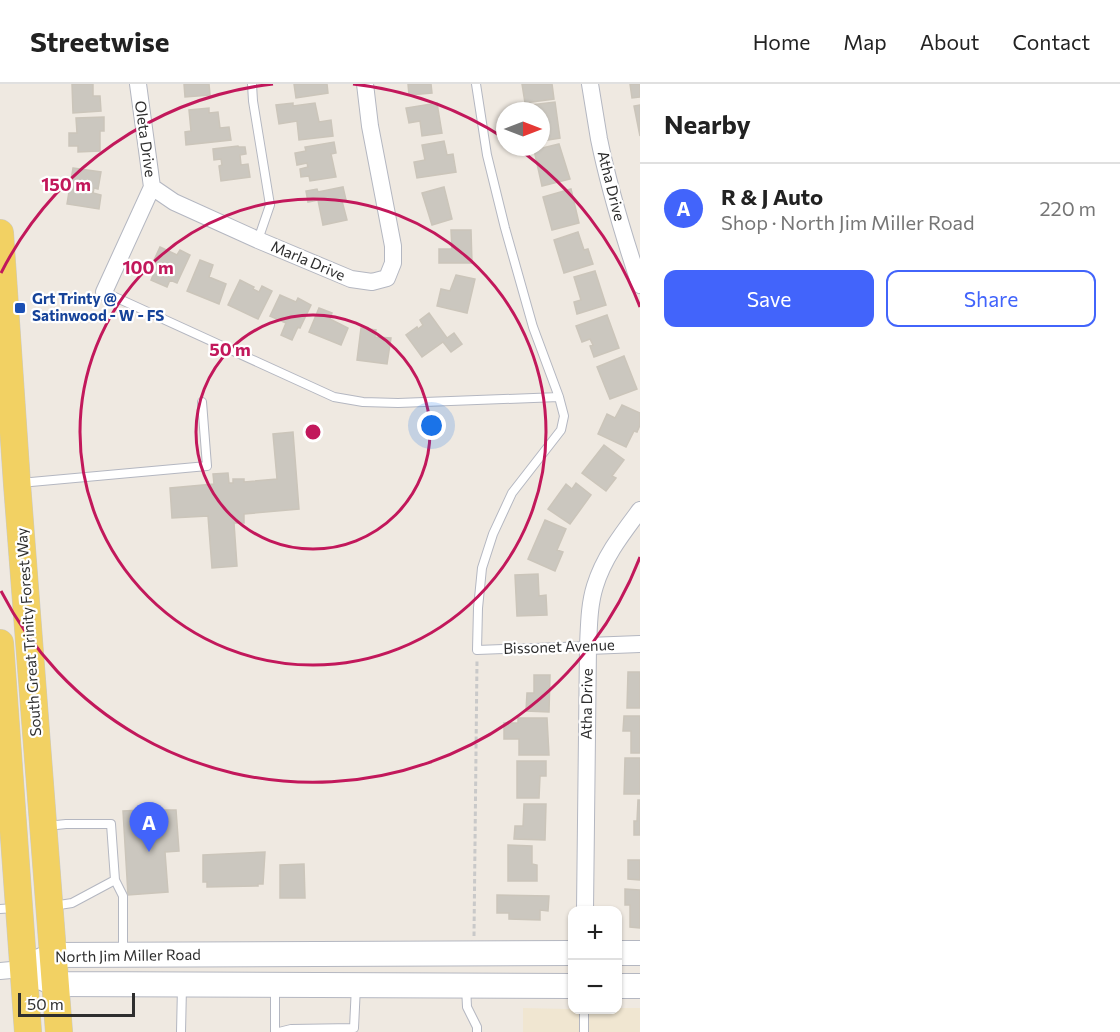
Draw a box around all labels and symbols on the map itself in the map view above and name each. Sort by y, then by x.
street label: Oleta Drive [132,99,160,178]
north arrow [496,102,550,156]
street label: Atha Drive [595,149,629,223]
text: 150 m [41,173,91,195]
street label: Marla Drive [269,236,348,284]
text: 100 m [122,256,174,278]
place label: Grt Trinty @ Satinwood - W - FS [32,289,164,324]
marker: Grt Trinty @ Satinwood - W - FS [13,301,27,315]
text: 50 m [209,338,251,360]
your location [417,411,446,440]
centre of rings [303,422,323,442]
street label: South Great Trinity Forest Way [12,527,44,737]
street label: Bissonet Avenue [503,635,615,657]
street label: Atha Drive [576,668,596,740]
pin: A [130,802,168,852]
street label: North Jim Miller Road [55,945,201,965]
scale bar [18,990,135,1018]

